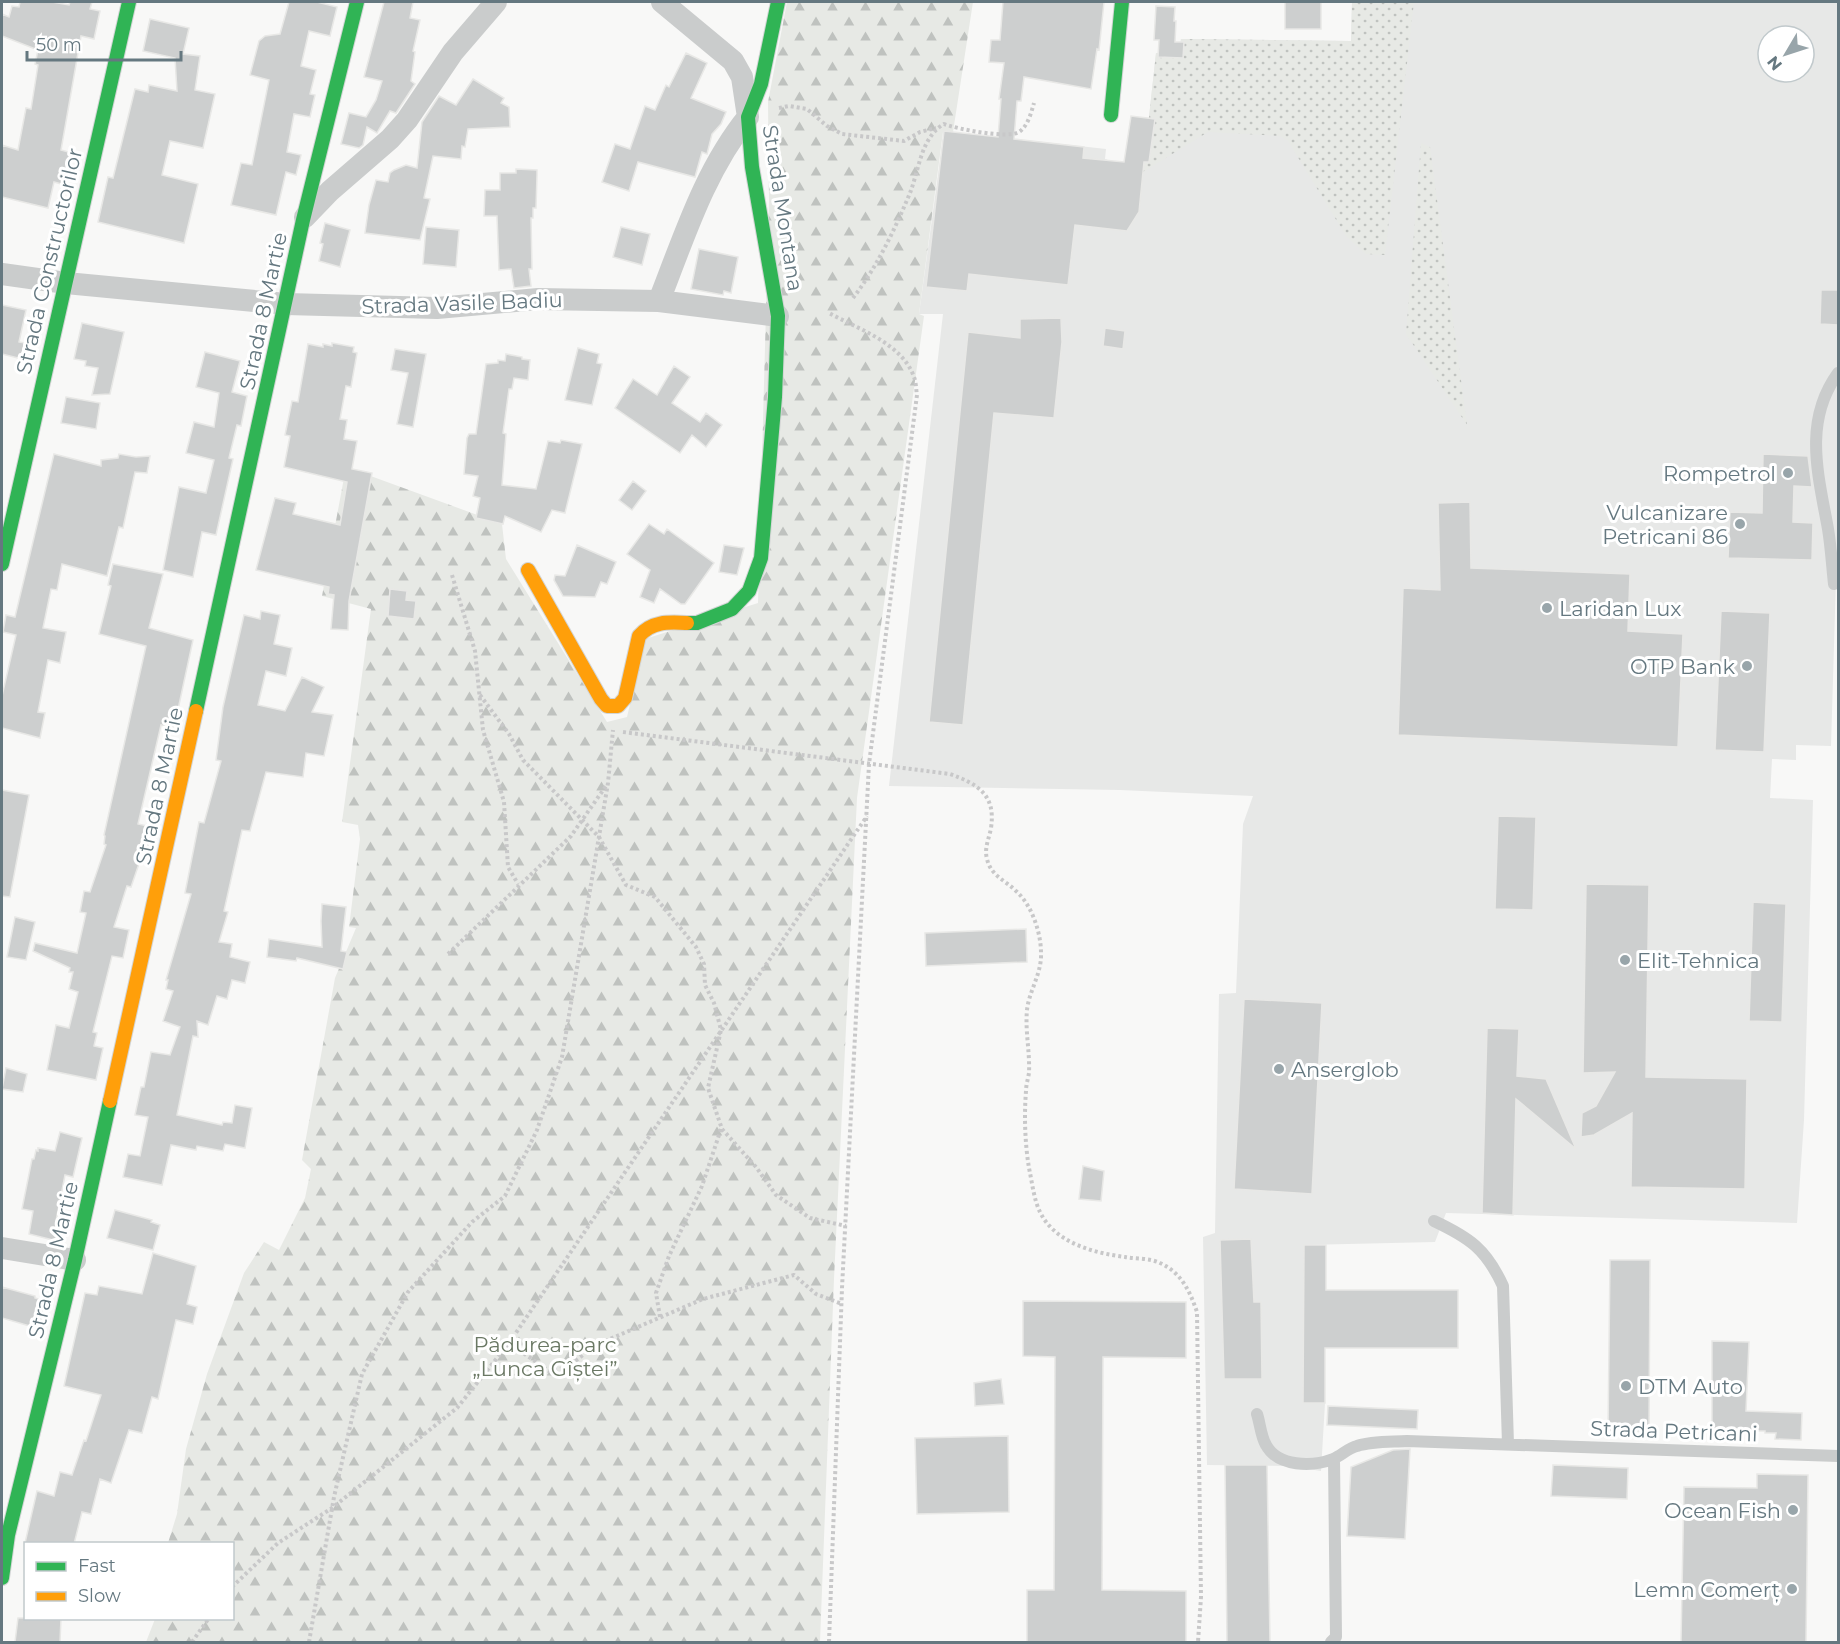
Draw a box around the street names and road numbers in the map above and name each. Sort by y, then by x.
street label: Strada Montana [758,123,808,293]
street label: Strada Constructorilor [11,146,87,376]
street label: Strada 8 Martie [234,230,292,392]
street label: Strada Vasile Badiu [361,287,563,319]
street label: Strada 8 Martie [130,705,188,867]
street label: Strada 8 Martie [23,1179,83,1341]
street label: Strada Petricani [1590,1416,1758,1446]

